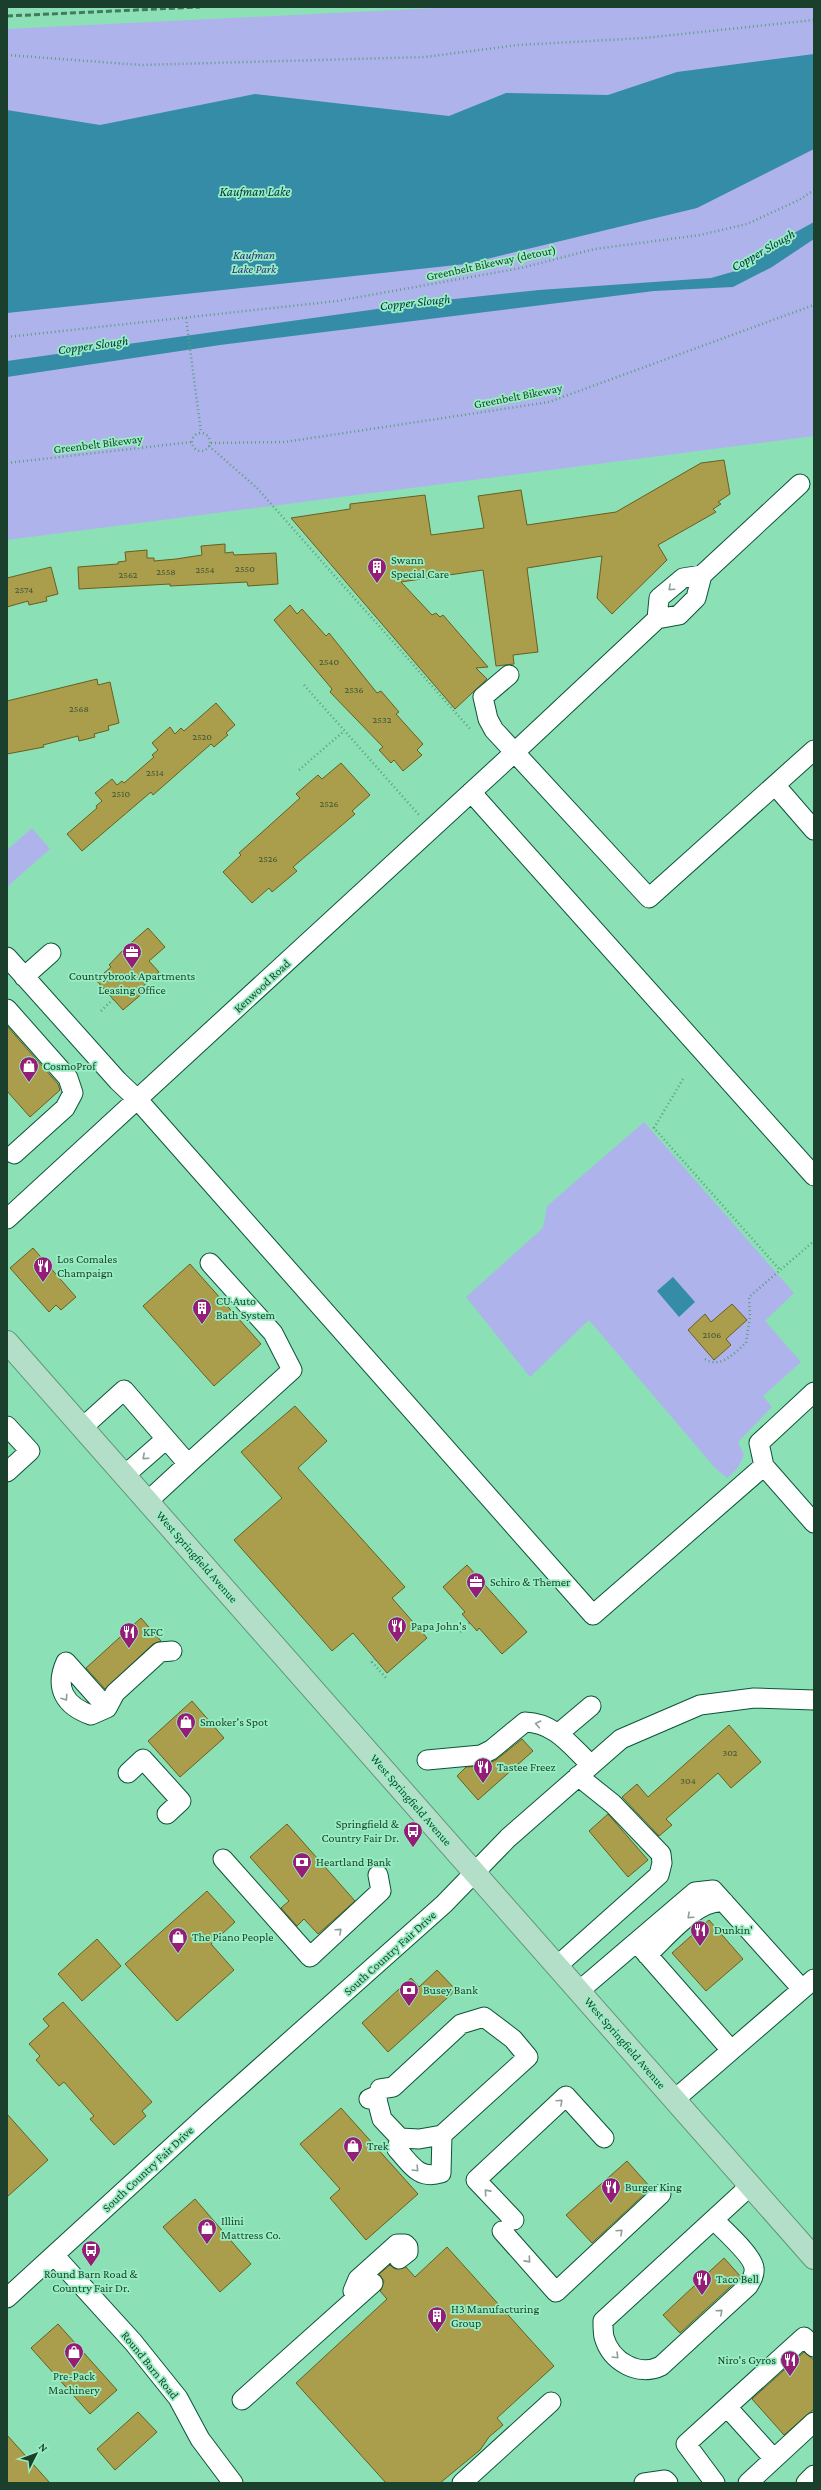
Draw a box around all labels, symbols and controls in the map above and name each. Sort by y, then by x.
water label: Kaufman Lake [219,184,291,199]
water label: Copper Slough [729,226,797,274]
street label: Greenbelt Bikeway (detour) [425,242,557,284]
park label: Kaufman Lake Park [232,248,277,276]
water label: Copper Slough [379,291,451,313]
water label: Copper Slough [57,333,129,357]
street label: Greenbelt Bikeway [473,380,564,411]
street label: Greenbelt Bikeway [53,432,144,456]
place label: Swann Special Care [391,553,449,581]
building icon: Swann Special Care [366,556,388,584]
house number: 2550 [235,563,255,574]
house number: 2554 [195,564,215,575]
house number: 2558 [156,566,176,577]
house number: 2562 [118,569,138,580]
house number: 2574 [15,584,33,595]
one-way arrow [668,584,676,591]
house number: 2540 [319,656,339,667]
house number: 2536 [344,684,364,695]
house number: 2568 [69,703,89,714]
house number: 2532 [373,714,392,725]
house number: 2520 [192,731,212,742]
house number: 2514 [146,767,164,778]
house number: 2510 [112,788,131,799]
house number: 2526 [319,798,339,809]
house number: 2526 [258,853,278,864]
office icon: Countrybrook Apartments Leasing Office [121,941,143,969]
street label: Kenwood Road [231,956,294,1016]
place label: Countrybrook Apartments Leasing Office [69,969,195,997]
shop icon: CosmoProf [18,1055,40,1083]
place label: CosmoProf [43,1059,97,1073]
place label: Los Comales Champaign [57,1252,118,1280]
restaurant icon: Los Comales Champaign [32,1255,54,1283]
place label: CU Auto Bath System [216,1294,276,1322]
building icon: CU Auto Bath System [191,1297,213,1325]
house number: 2106 [703,1329,721,1340]
one-way arrow [143,1452,150,1459]
street label: West Springfield Avenue [153,1508,241,1606]
office icon: Schiro & Themer [465,1571,487,1599]
place label: Schiro & Themer [490,1575,571,1589]
restaurant icon: Papa John's [386,1615,408,1643]
place label: Papa John's [411,1619,467,1633]
restaurant icon: KFC [118,1621,140,1649]
place label: KFC [143,1625,163,1639]
one-way arrow [61,1694,68,1701]
shop icon: Smoker's Spot [175,1711,197,1739]
place label: Smoker's Spot [200,1715,269,1729]
one-way arrow [535,1721,541,1729]
house number: 302 [722,1747,738,1758]
street label: West Springfield Avenue [367,1751,455,1849]
restaurant icon: Tastee Freez [472,1756,494,1784]
place label: Tastee Freez [497,1760,556,1774]
house number: 304 [680,1775,696,1786]
place label: Springfield & Country Fair Dr. [322,1817,400,1845]
bus stop icon: Springfield & Country Fair Dr. [402,1820,424,1848]
bank icon: Heartland Bank [291,1851,313,1879]
place label: Heartland Bank [316,1855,391,1869]
street label: South Country Fair Drive [341,1908,439,1998]
one-way arrow [687,1911,695,1919]
restaurant icon: Dunkin' [689,1919,711,1947]
place label: Dunkin' [714,1923,753,1937]
shop icon: The Piano People [167,1926,189,1954]
one-way arrow [334,1928,342,1935]
place label: The Piano People [192,1930,274,1944]
bank icon: Busey Bank [398,1979,420,2007]
place label: Busey Bank [423,1983,478,1997]
street label: West Springfield Avenue [581,1994,669,2092]
one-way arrow [555,2100,562,2107]
street label: South Country Fair Drive [100,2123,196,2215]
shop icon: Trek [342,2135,364,2163]
place label: Trek [367,2139,389,2153]
one-way arrow [411,2164,419,2172]
restaurant icon: Burger King [600,2176,622,2204]
place label: Burger King [625,2180,682,2194]
one-way arrow [485,2189,492,2196]
place label: Illini Mattress Co. [221,2214,281,2242]
shop icon: Illini Mattress Co. [196,2217,218,2245]
one-way arrow [615,2229,623,2237]
bus stop icon: Round Barn Road & Country Fair Dr. [80,2239,102,2267]
one-way arrow [523,2255,530,2263]
place label: Round Barn Road & Country Fair Dr. [44,2267,139,2295]
restaurant icon: Taco Bell [691,2268,713,2296]
place label: Taco Bell [716,2272,759,2286]
place label: H3 Manufacturing Group [451,2302,539,2330]
building icon: H3 Manufacturing Group [426,2305,448,2333]
one-way arrow [715,2310,722,2317]
street label: Round Barn Road [118,2328,182,2402]
shop icon: Pre-Pack Machinery [63,2341,85,2369]
restaurant icon: Niro's Gyros [779,2349,801,2377]
one-way arrow [612,2351,619,2359]
place label: Niro's Gyros [718,2353,776,2367]
place label: Pre-Pack Machinery [48,2369,100,2397]
north arrow [16,2434,56,2474]
text: N [36,2441,51,2454]

